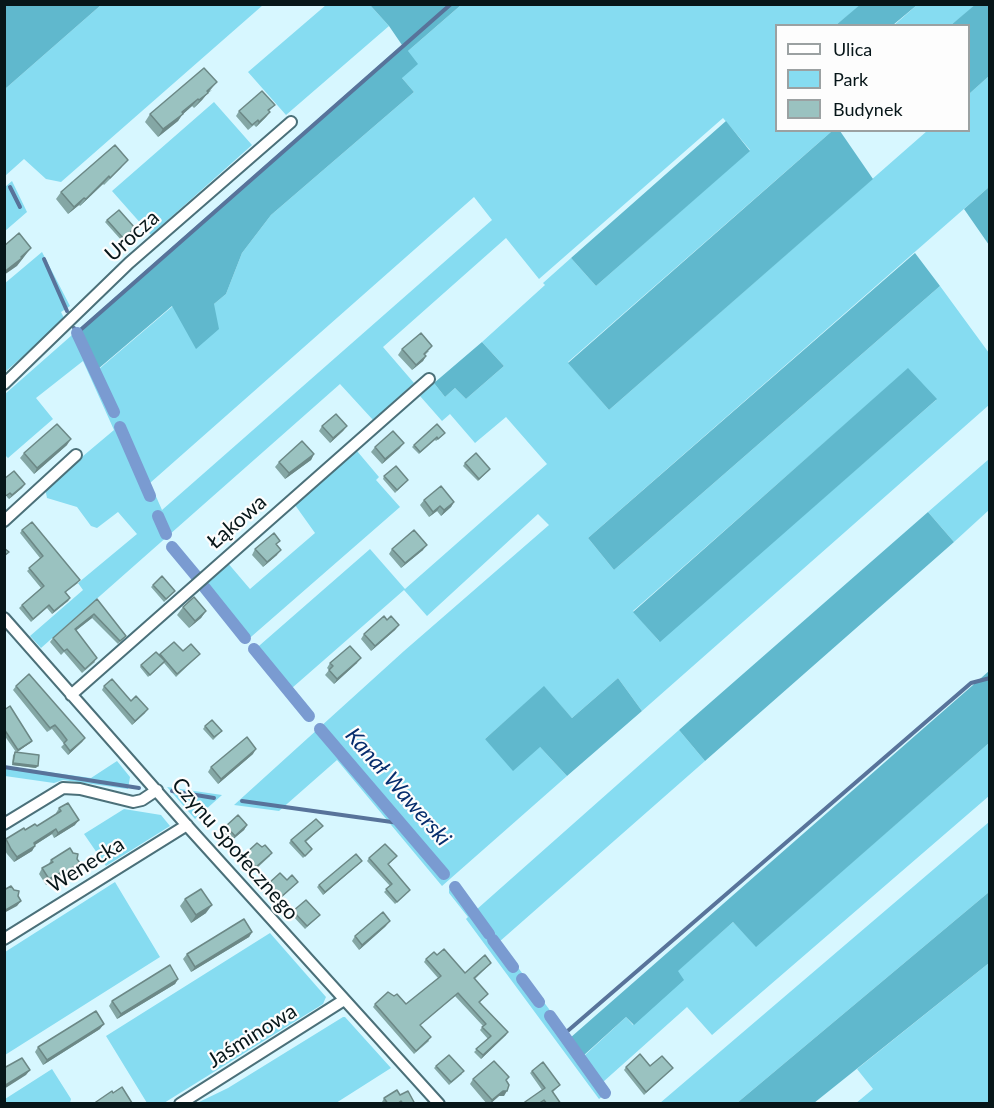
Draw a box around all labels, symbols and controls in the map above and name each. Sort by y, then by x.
legend [775,24,970,132]
text: Ulica [833,38,872,60]
text: Park [833,68,868,90]
text: Budynek [833,98,903,120]
street label: Urocza [100,205,164,267]
street label: Łąkowa [202,489,272,555]
water label: Kanał Wawerski [340,723,456,851]
street label: Czynu Społecznego [166,773,304,925]
street label: Wenecka [43,832,129,898]
street label: Jaśminowa [203,999,301,1073]

